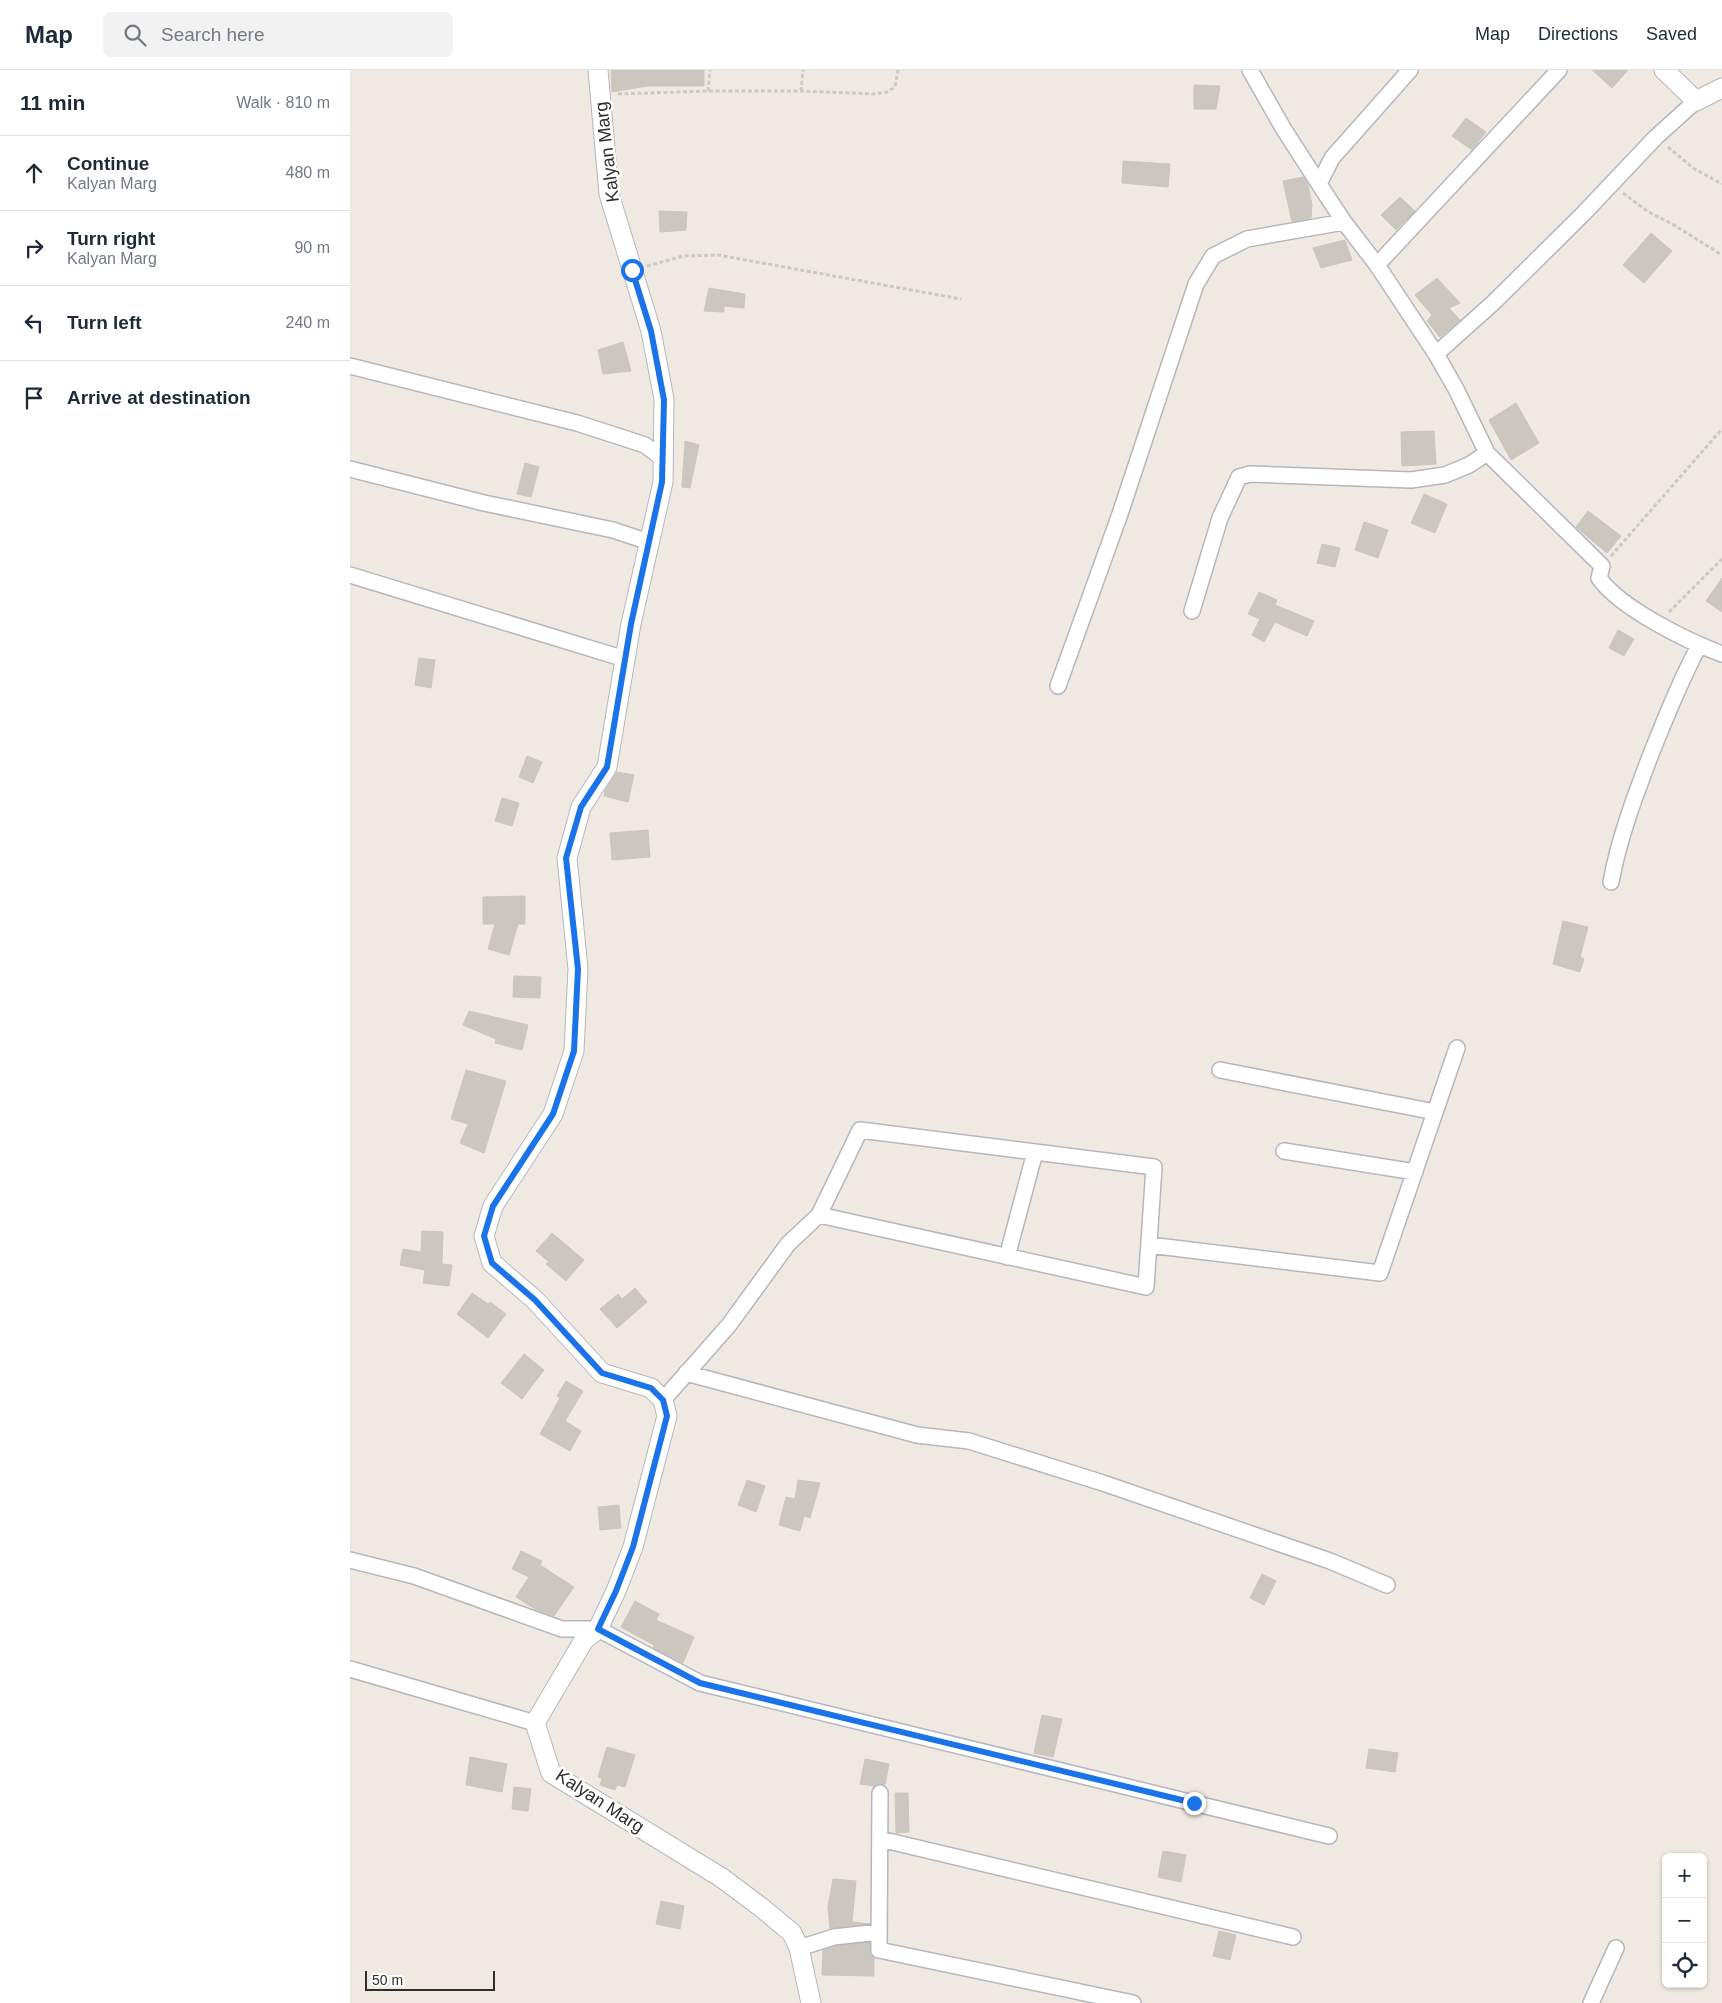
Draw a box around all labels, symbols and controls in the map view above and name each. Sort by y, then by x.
search box [103,12,453,57]
text: Map [25,21,73,48]
icon: search [121,21,149,49]
text: Search here [161,24,265,45]
text: Map [1475,24,1510,44]
text: Directions [1538,24,1618,44]
text: Saved [1646,24,1697,44]
text: 11 min [20,91,85,114]
text: Walk · 810 m [236,94,330,111]
street label: Kalyan Marg [591,101,623,203]
text: Continue [67,153,149,174]
icon: ahead [20,159,48,187]
text: 480 m [286,164,330,181]
text: Kalyan Marg [67,175,157,192]
text: Turn right [67,228,155,249]
icon: right [20,234,48,262]
text: 90 m [294,239,330,256]
text: Kalyan Marg [67,250,157,267]
route start [621,259,644,282]
icon: left [20,309,48,337]
text: Turn left [67,312,142,333]
text: 240 m [286,314,330,331]
icon: arrive [20,384,48,412]
text: Arrive at destination [67,387,251,408]
street label: Kalyan Marg [552,1765,648,1837]
route end [1183,1792,1206,1815]
map controls [1662,1853,1707,1988]
button: + [1662,1853,1707,1898]
button: − [1662,1898,1707,1943]
button: locate [1662,1943,1707,1988]
scale bar [365,1968,495,1991]
text: 50 m [372,1972,403,1988]

